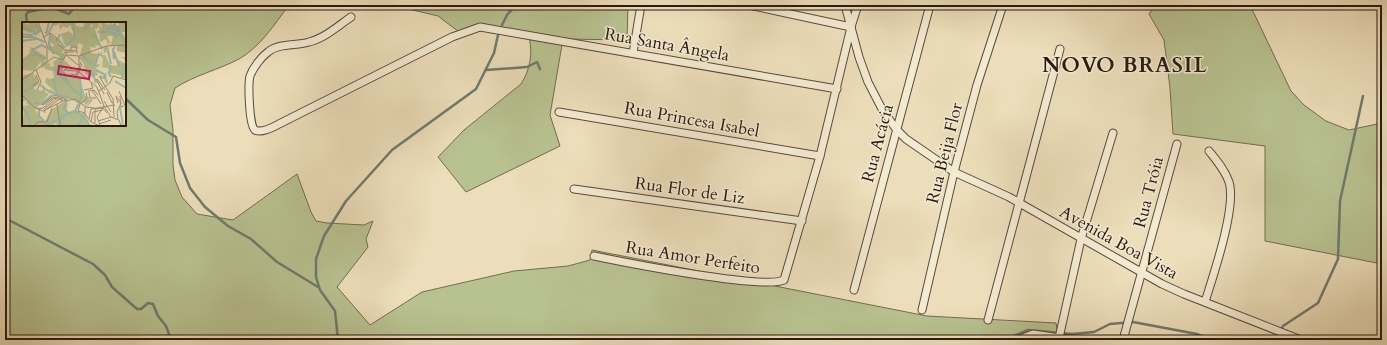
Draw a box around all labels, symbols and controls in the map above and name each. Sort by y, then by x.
inset map [22,22,126,126]
street label: Rua Santa Ângela [603,22,732,67]
district label: NOVO BRASIL [1042,51,1208,80]
street label: Rua Princesa Isabel [623,96,762,143]
street label: Rua Beija Flor [921,100,968,206]
street label: Rua Acácia [856,101,899,185]
street label: Rua Tróia [1128,153,1169,230]
street label: Rua Flor de Liz [633,171,747,210]
street label: Avenida Boa Vista [1055,200,1183,285]
street label: Rua Amor Perfeito [624,236,762,279]

